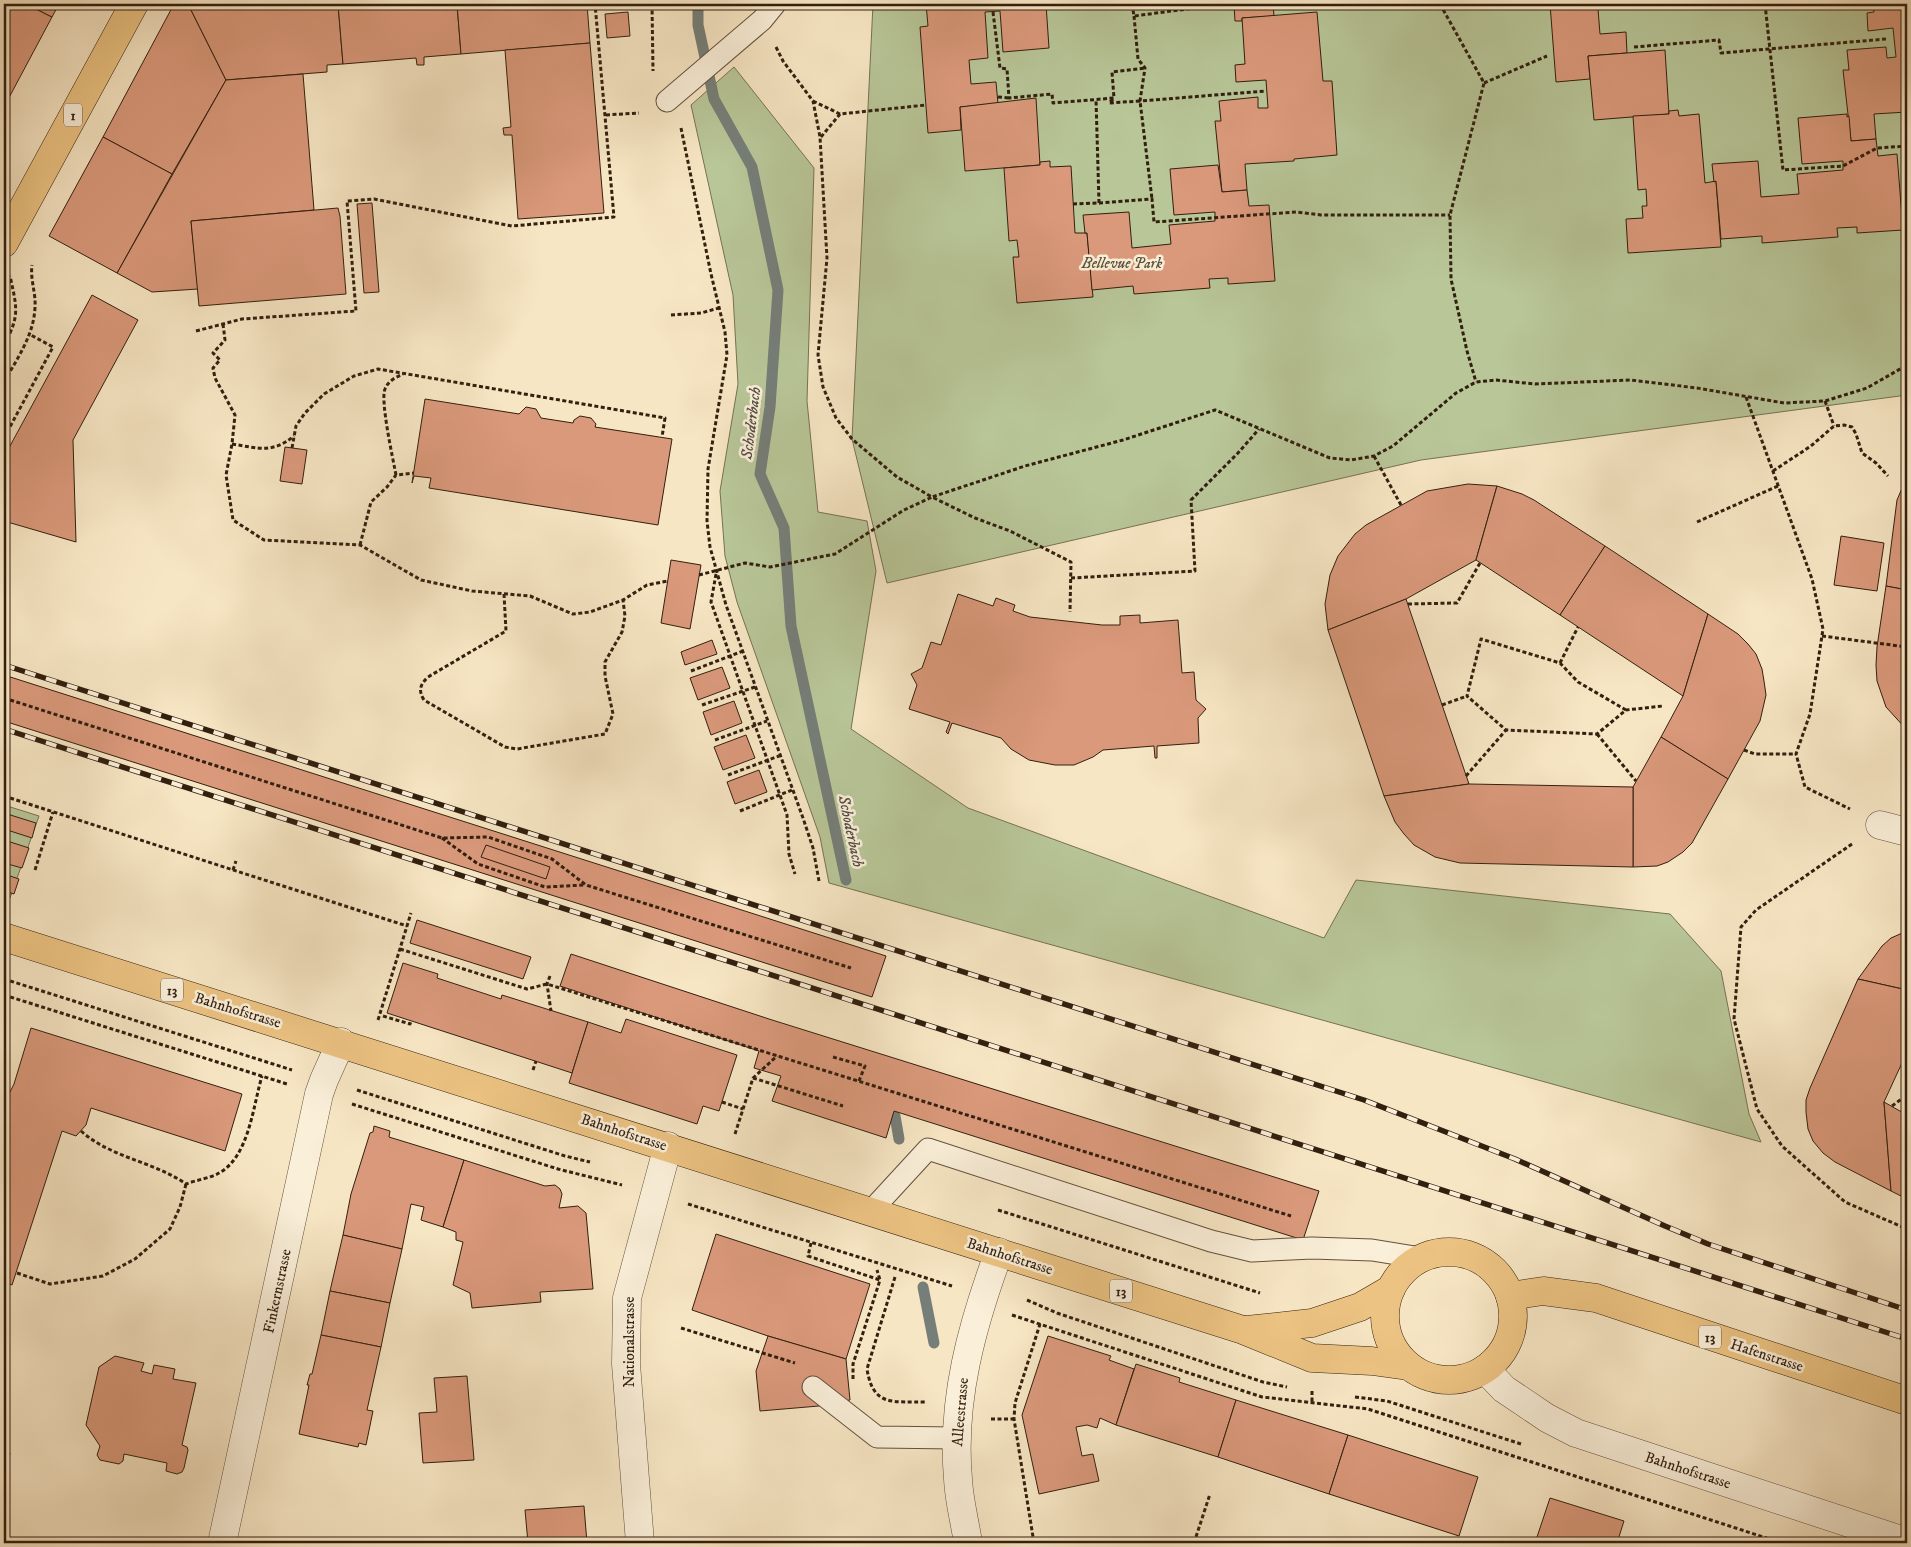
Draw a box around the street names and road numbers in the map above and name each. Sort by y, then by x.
road number: 1 [64,104,82,126]
road number: 13 [161,978,183,1002]
street label: Bahnhofstrasse [192,988,283,1033]
street label: Bahnhofstrasse [578,1110,669,1155]
street label: Bahnhofstrasse [964,1234,1055,1279]
street label: Finkernstrasse [259,1247,296,1335]
road number: 13 [1110,1280,1132,1302]
street label: Nationalstrasse [620,1296,639,1388]
road number: 13 [1699,1325,1721,1348]
street label: Hafenstrasse [1728,1335,1806,1376]
street label: Alleestrasse [948,1377,973,1447]
street label: Bahnhofstrasse [1642,1448,1733,1493]

